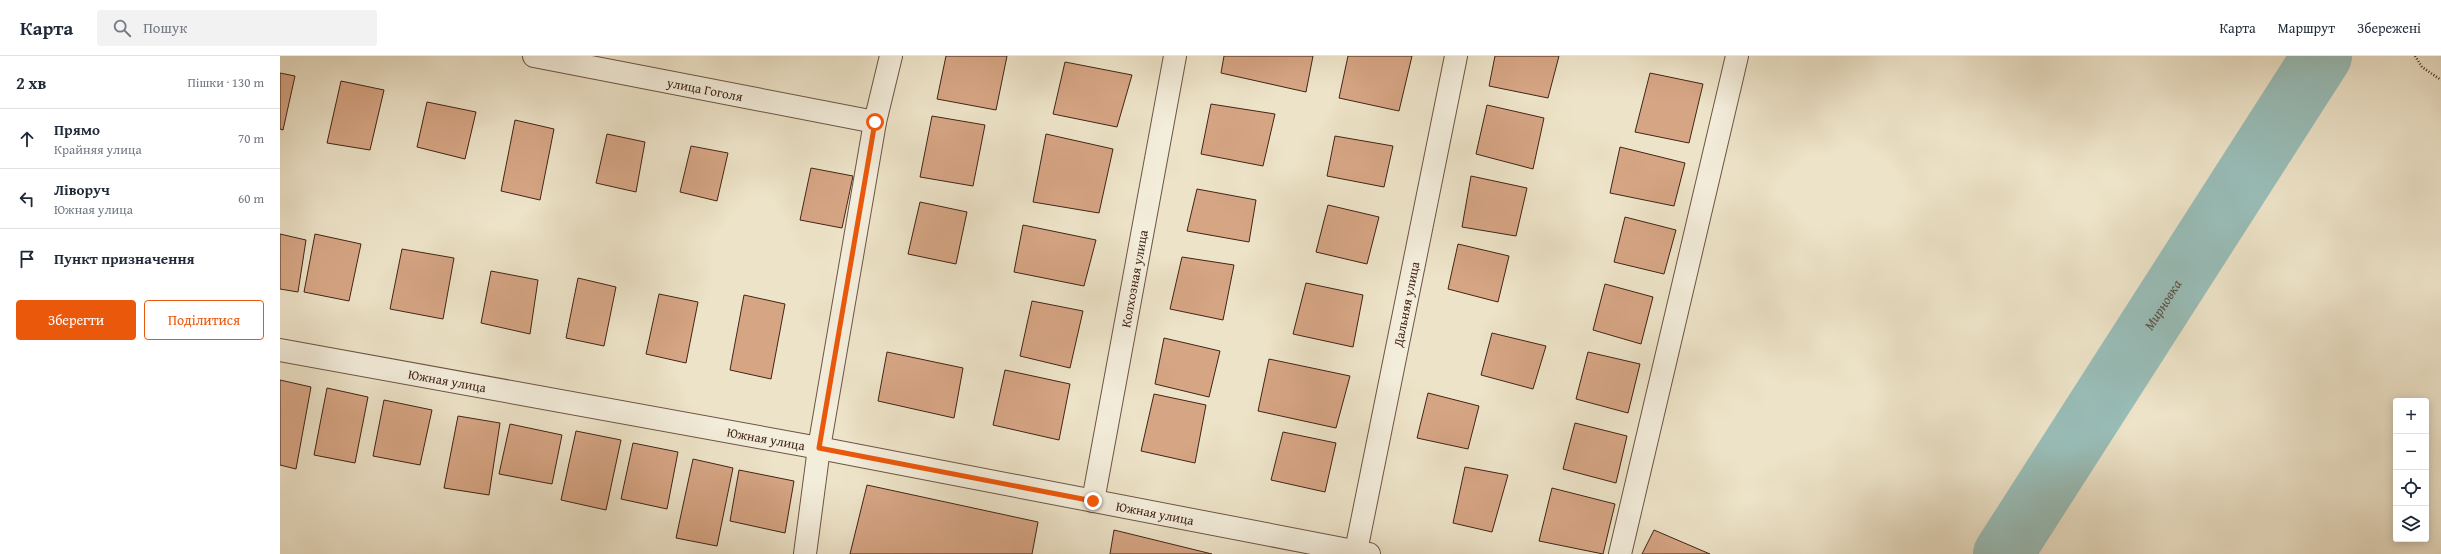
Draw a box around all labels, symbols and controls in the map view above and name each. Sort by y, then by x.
search box [97,10,377,46]
text: Карта [20,14,73,42]
icon: search [111,17,133,39]
text: Пошук [143,17,187,38]
text: Карта [2220,18,2256,38]
text: Маршрут [2278,18,2335,38]
text: Збережені [2357,18,2421,38]
text: 2 хв [16,70,46,95]
text: Пішки · 130 m [187,73,264,92]
street label: улица Гоголя [664,73,745,106]
route start [866,113,884,131]
text: Прямо [54,119,100,140]
icon: ahead [16,128,38,150]
text: 70 m [238,129,264,148]
text: Крайняя улица [54,140,142,159]
text: Ліворуч [54,179,110,200]
icon: left [16,188,38,210]
text: 60 m [238,189,264,208]
text: Южная улица [54,200,133,219]
street label: Колхозная улица [1116,228,1153,329]
icon: arrive [16,248,38,270]
text: Пункт призначення [54,248,195,269]
street label: Дальняя улица [1388,259,1424,349]
water label: Мирновка [2139,275,2187,334]
button: Зберегти [16,300,136,340]
button: Поділитися [144,300,264,340]
street label: Южная улица [407,364,489,397]
map controls [2393,398,2429,542]
button: + [2393,398,2429,434]
street label: Южная улица [725,422,807,455]
button: − [2393,434,2429,470]
button: locate [2393,470,2429,506]
route end [1084,492,1102,510]
street label: Южная улица [1114,496,1196,530]
button: layers [2393,506,2429,542]

